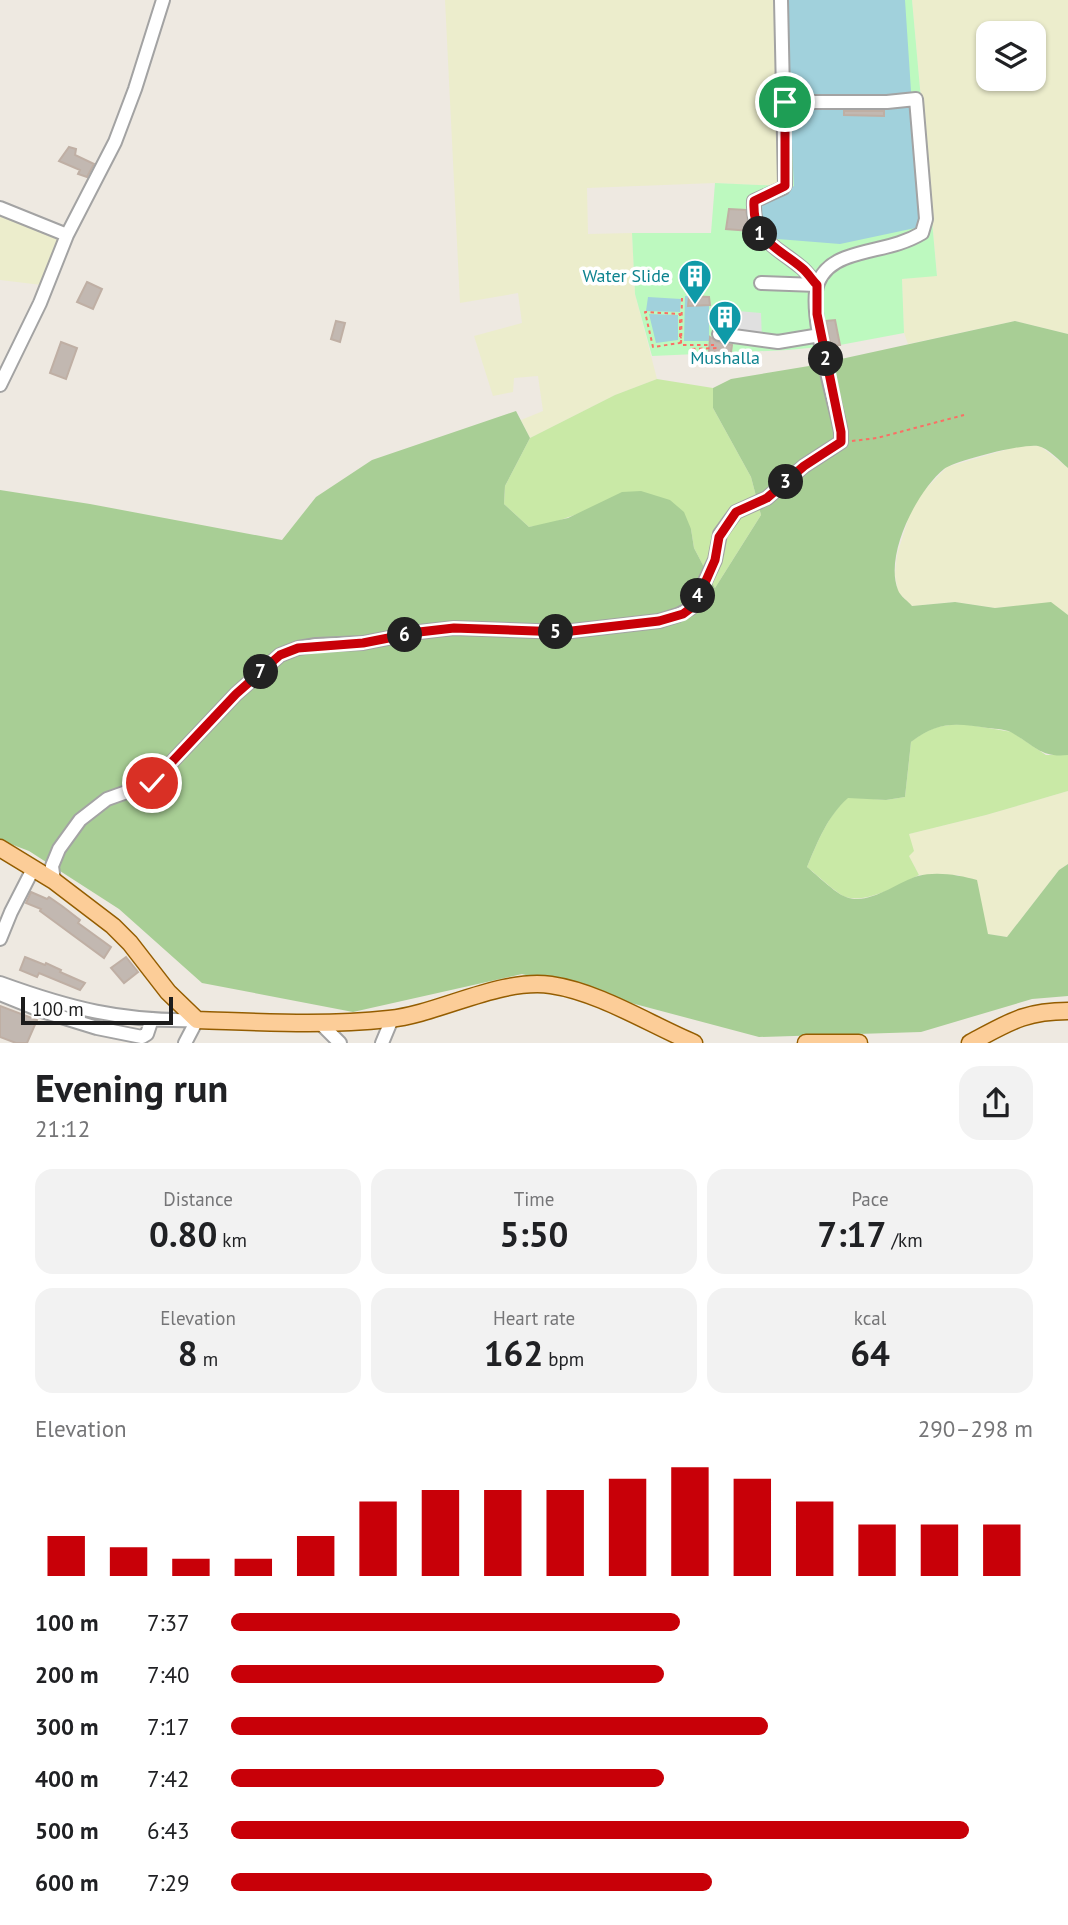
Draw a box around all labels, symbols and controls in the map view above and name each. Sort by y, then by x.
map controls [976,21,1046,91]
button: layers [976,21,1046,91]
pin [755,72,815,132]
icon: arrive [766,83,804,121]
pin: 1 [742,216,778,252]
text: 1 [754,221,765,245]
building icon: Water Slide [676,257,714,306]
place label: Water Slide [582,264,670,287]
building icon: Mushalla [706,298,744,347]
pin: 2 [808,342,844,376]
place label: Mushalla [690,346,760,369]
text: 2 [820,346,831,370]
pin: 3 [768,464,804,500]
text: 3 [780,469,791,493]
pin: 4 [680,578,716,614]
text: 4 [692,583,703,607]
pin: 5 [538,614,574,650]
pin: 6 [388,618,422,652]
text: 5 [550,619,561,643]
text: 6 [399,622,410,646]
pin: 7 [244,654,278,690]
text: 7 [255,659,266,683]
pin [122,753,182,813]
icon: check [133,764,171,802]
scale bar [21,994,173,1026]
text: 100 m [32,997,84,1021]
text: Evening run [35,1063,228,1112]
button: share [959,1066,1033,1140]
text: 21:12 [35,1114,90,1143]
text: Distance [163,1187,233,1211]
text: Time [514,1187,554,1211]
text: Pace [851,1187,889,1211]
text: 0.80 [149,1211,217,1257]
text: 5:50 [500,1211,568,1257]
text: 7:17 [817,1211,886,1257]
text: km [217,1228,247,1252]
text: /km [886,1228,923,1252]
text: Elevation [160,1306,236,1330]
text: Heart rate [493,1306,575,1330]
text: kcal [854,1306,886,1330]
text: 8 [178,1330,198,1376]
text: 162 [484,1330,543,1376]
text: 64 [850,1330,890,1376]
text: m [198,1347,218,1371]
text: bpm [543,1347,584,1371]
text: Elevation [35,1414,127,1443]
text: 290–298 m [918,1414,1033,1443]
text: 100 m [35,1608,98,1637]
text: 7:37 [147,1608,190,1637]
text: 200 m [35,1660,98,1689]
text: 7:40 [147,1660,190,1689]
text: 300 m [35,1712,98,1741]
text: 7:17 [147,1712,190,1741]
text: 400 m [35,1764,98,1793]
text: 7:42 [147,1764,190,1793]
text: 500 m [35,1816,98,1845]
text: 6:43 [147,1816,190,1845]
text: 600 m [35,1868,98,1897]
text: 7:29 [147,1868,190,1897]

